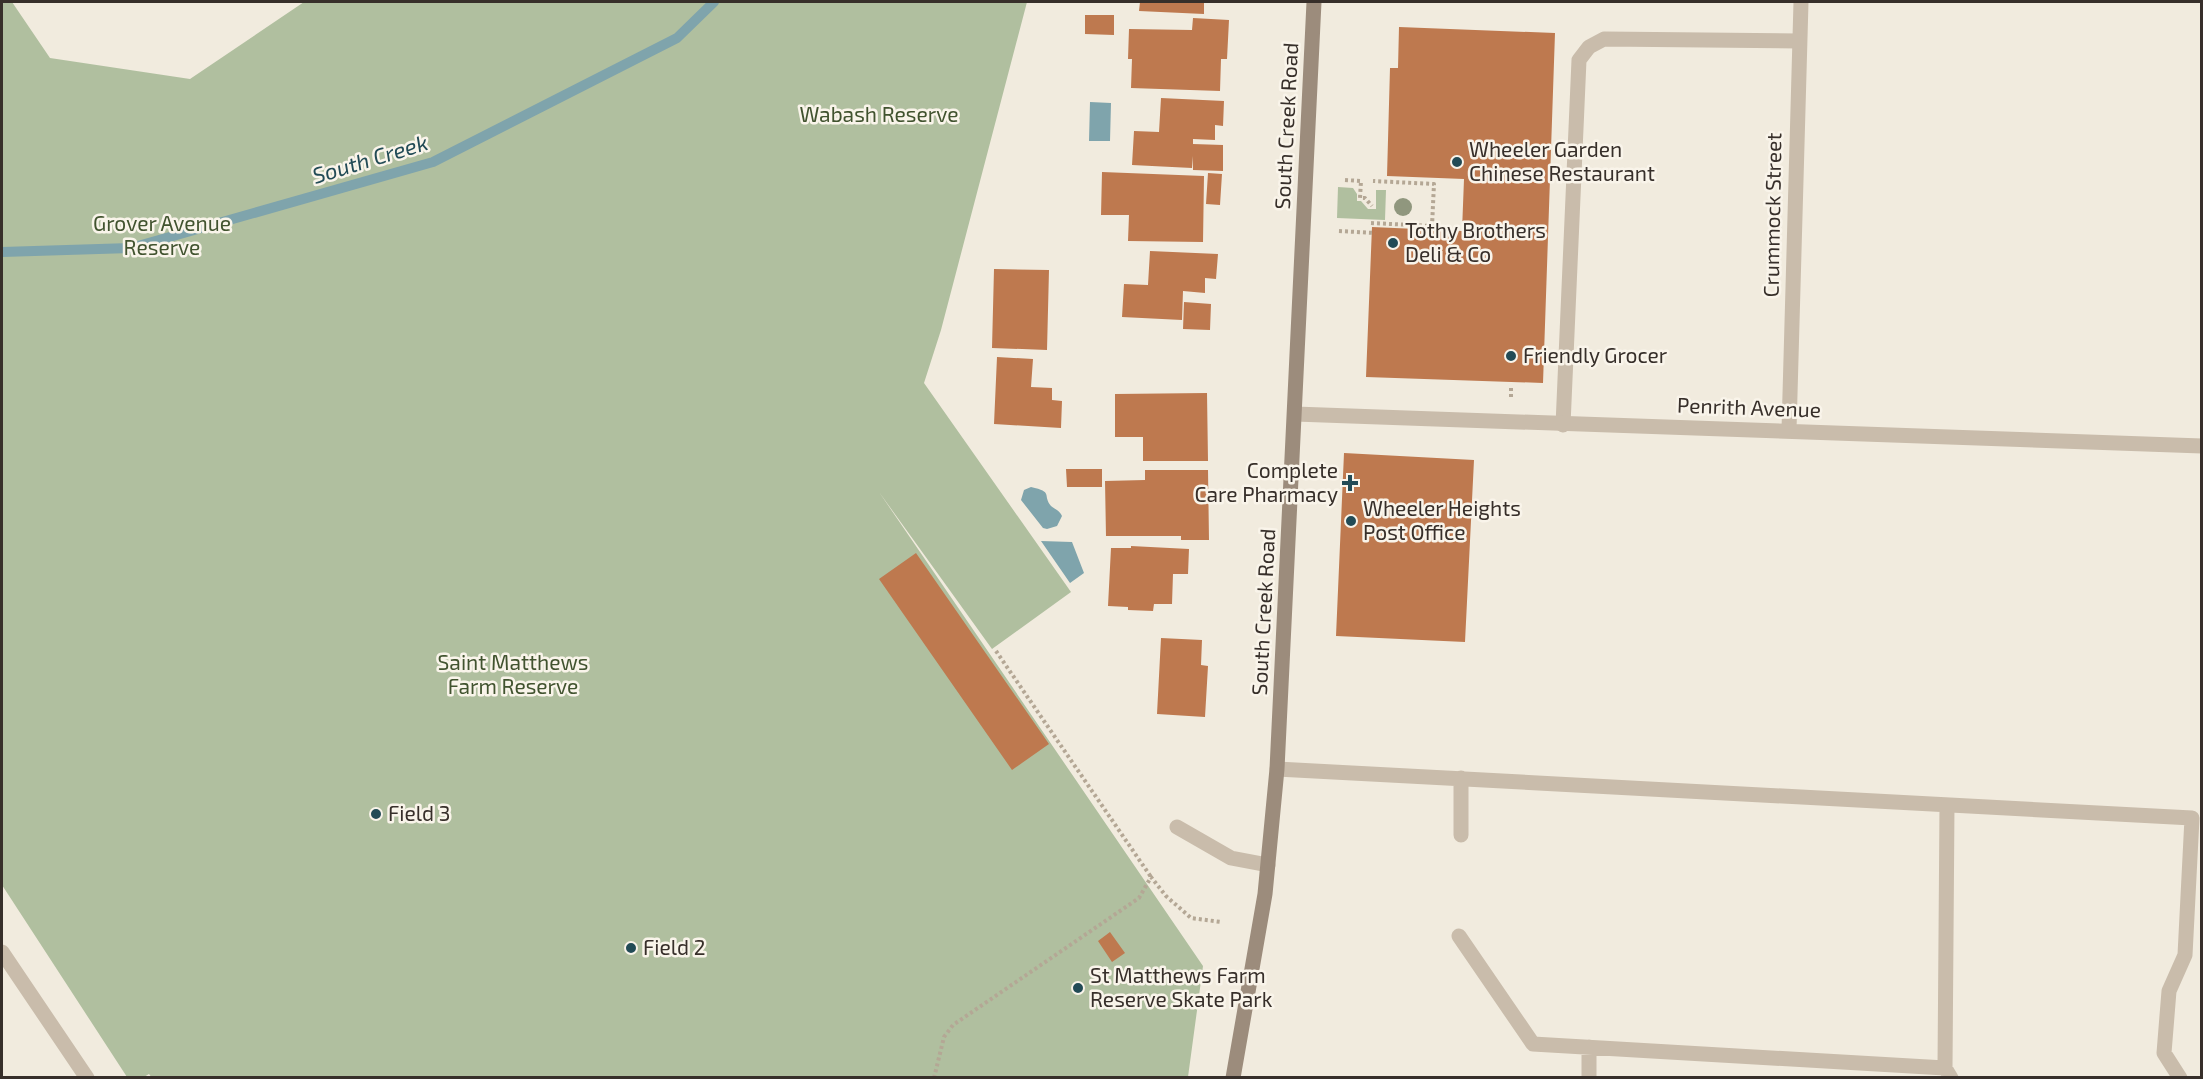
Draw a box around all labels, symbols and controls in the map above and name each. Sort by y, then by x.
street label: South Creek Road [1269,42,1302,210]
park label: Wabash Reserve [799,101,959,126]
water label: South Creek [309,128,431,188]
street label: Crummock Street [1758,132,1785,298]
place label: Wheeler Garden Chinese Restaurant [1469,136,1655,185]
marker: Wheeler Garden Chinese Restaurant [1450,155,1464,169]
park label: Grover Avenue Reserve [93,210,231,259]
place label: Tothy Brothers Deli & Co [1405,217,1546,266]
marker: Tothy Brothers Deli & Co [1386,236,1400,250]
place label: Friendly Grocer [1523,342,1668,367]
marker: Friendly Grocer [1504,349,1518,363]
street label: Penrith Avenue [1677,391,1822,422]
place label: Complete Care Pharmacy [1195,457,1338,506]
marker: Complete Care Pharmacy [1343,476,1357,490]
place label: Wheeler Heights Post Office [1363,495,1521,544]
marker: Wheeler Heights Post Office [1344,514,1358,528]
street label: South Creek Road [1246,528,1279,696]
park label: Saint Matthews Farm Reserve [438,649,588,698]
place label: Field 3 [388,800,450,825]
marker: Field 3 [369,807,383,821]
place label: Field 2 [643,934,706,959]
marker: Field 2 [624,941,638,955]
place label: St Matthews Farm Reserve Skate Park [1090,962,1273,1011]
marker: St Matthews Farm Reserve Skate Park [1071,981,1085,995]

